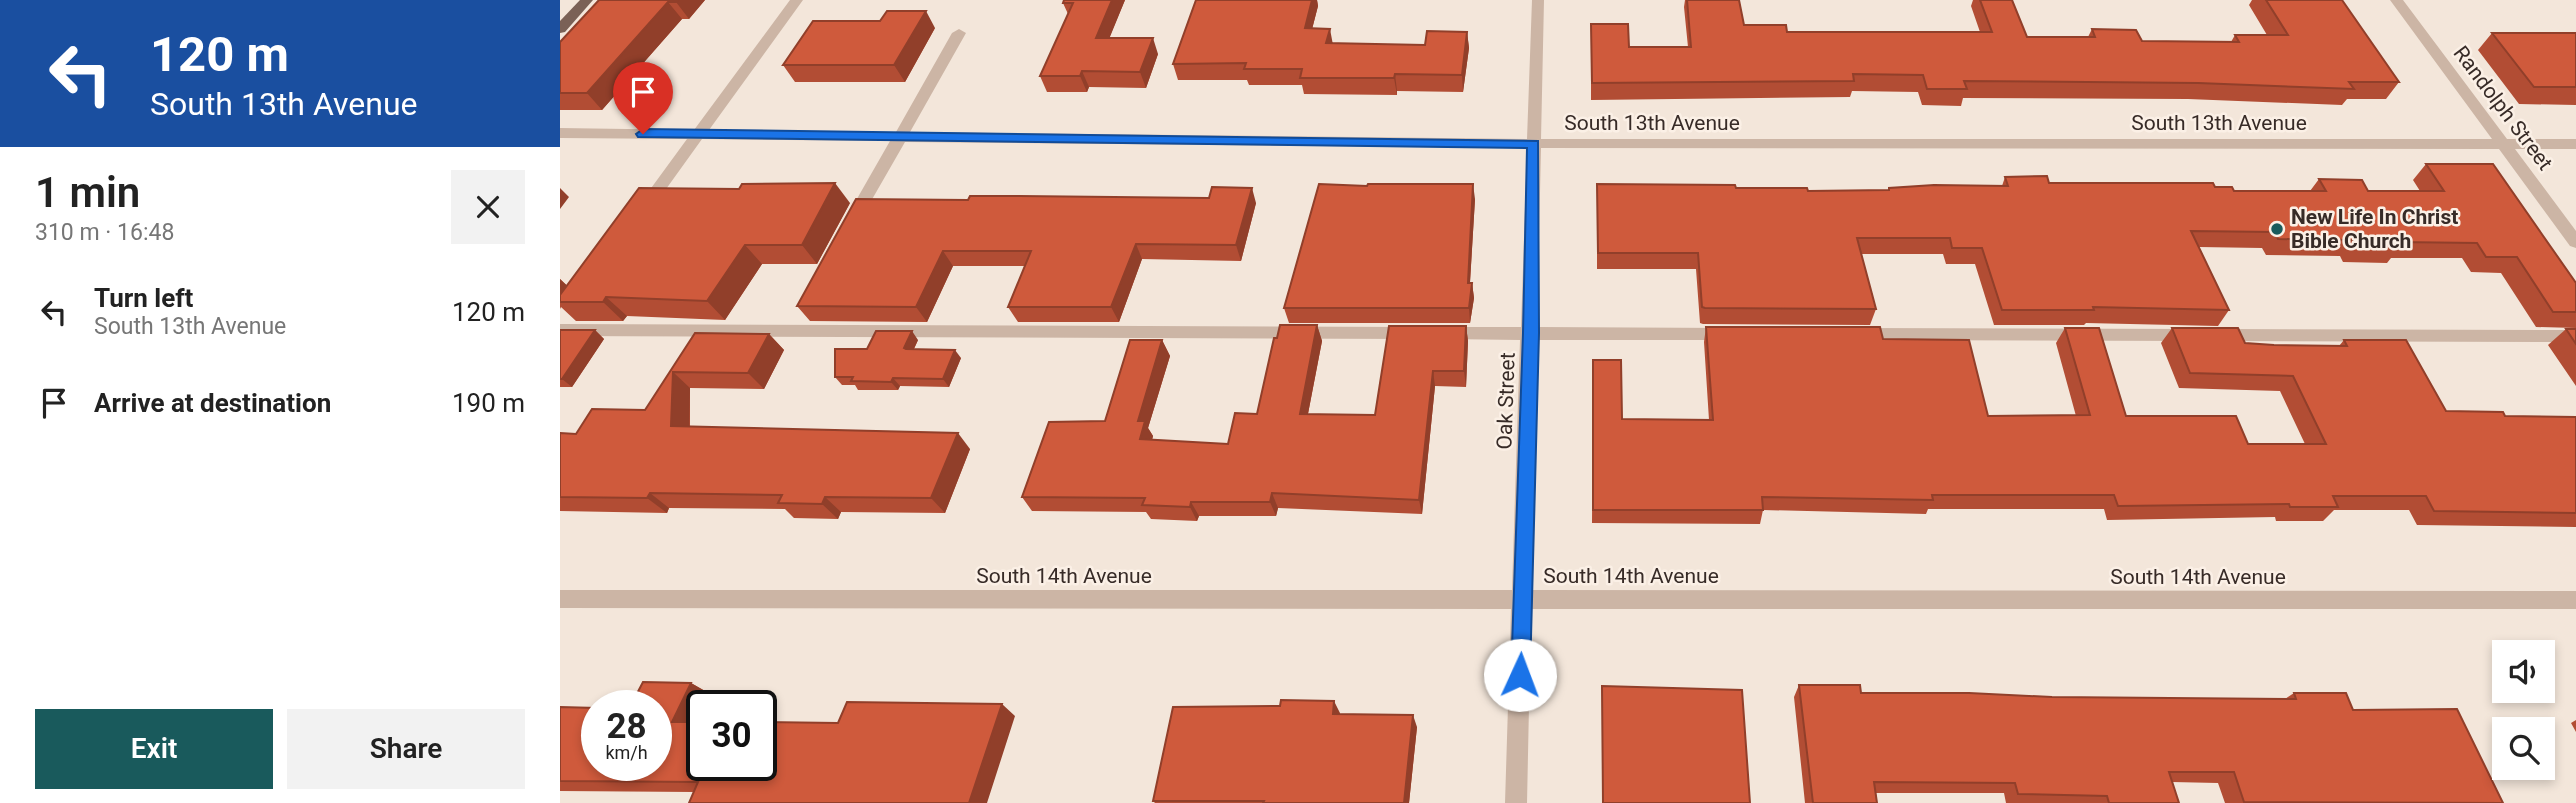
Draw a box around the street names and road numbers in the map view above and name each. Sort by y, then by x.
street label: Randolph Street [2449,41,2557,175]
street label: South 13th Avenue [1564,111,1740,135]
street label: South 13th Avenue [2131,111,2307,135]
street label: Oak Street [1492,352,1520,450]
street label: South 14th Avenue [976,564,1152,588]
street label: South 14th Avenue [1543,564,1719,588]
street label: South 14th Avenue [2110,565,2286,589]

